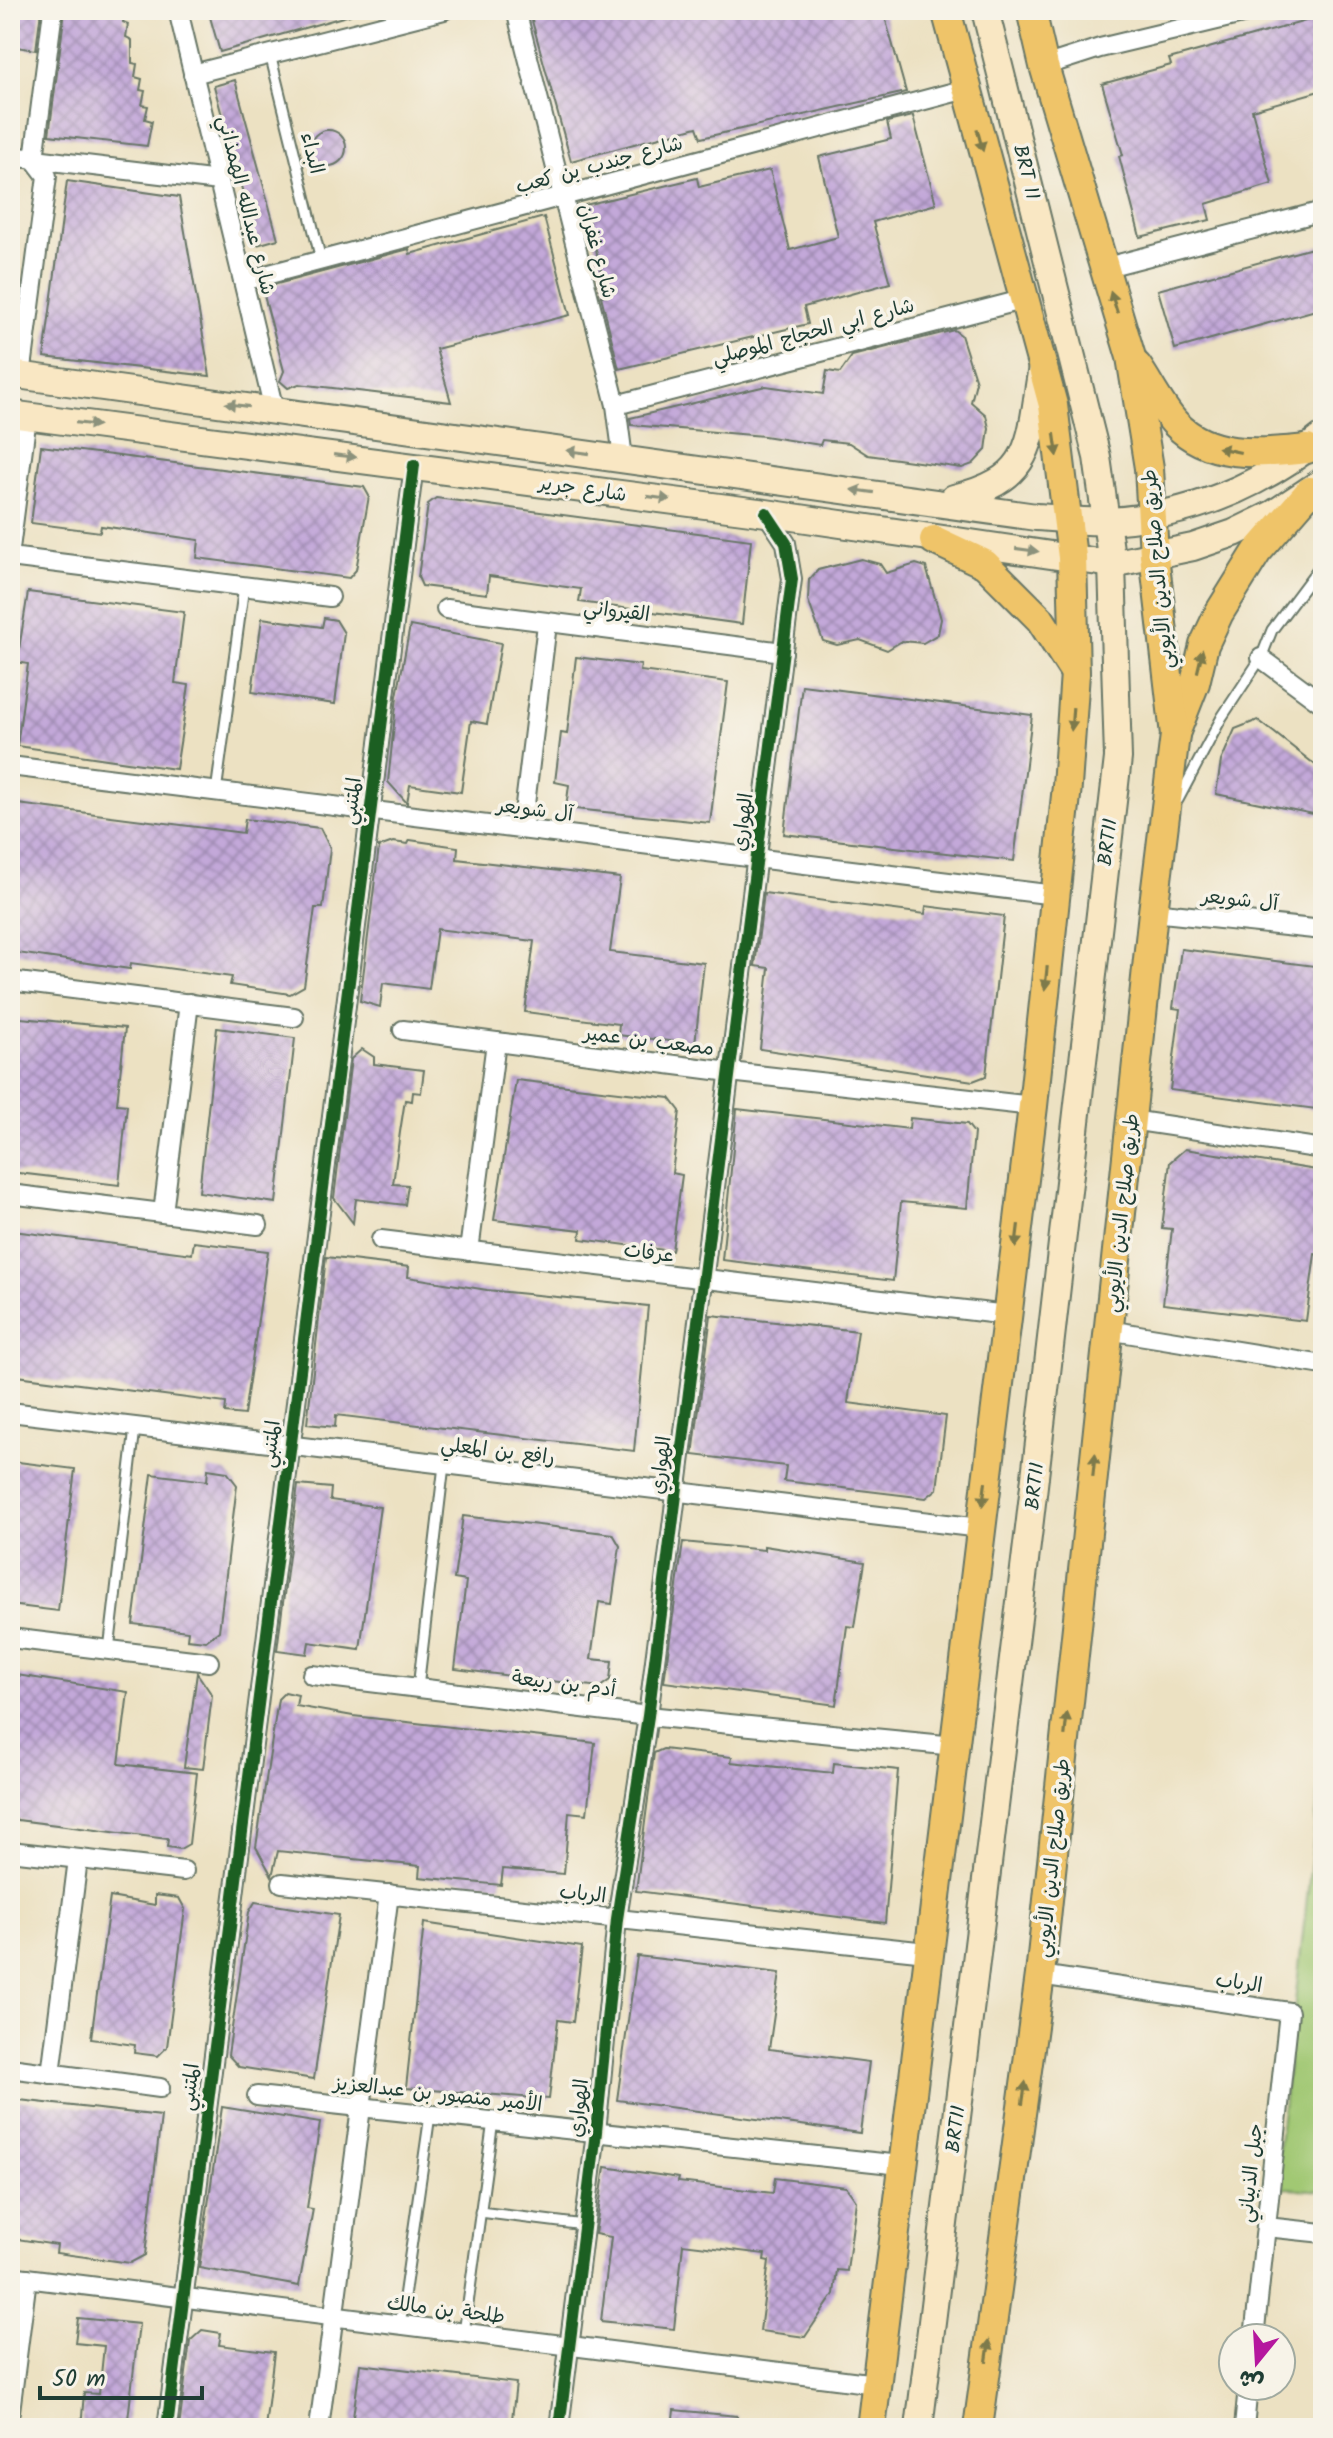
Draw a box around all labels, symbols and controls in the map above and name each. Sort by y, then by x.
street label: شارع عبدالله الهمذاني [207,112,283,299]
one-way arrow [974,127,986,152]
street label: شارع جندب بن كعب [512,128,687,204]
street label: البداء [290,129,332,178]
street label: BRT 11 [1003,142,1047,203]
street label: شارع غفران [568,201,624,302]
one-way arrow [1107,290,1120,314]
street label: شارع ابي الحجاج الموصلي [709,291,918,375]
one-way arrow [224,398,249,411]
one-way arrow [75,418,100,431]
one-way arrow [1050,433,1063,458]
one-way arrow [1216,443,1241,456]
one-way arrow [565,445,590,458]
one-way arrow [333,450,358,463]
street label: شارع جرير [535,468,628,512]
street label: طريق صلاح الدين الأيوبي [1134,468,1184,670]
one-way arrow [850,484,875,497]
one-way arrow [646,492,671,505]
one-way arrow [1015,544,1040,557]
street label: القيرواني [582,592,652,632]
one-way arrow [1195,649,1207,674]
one-way arrow [1065,707,1078,732]
street label: المتنبي [334,776,372,827]
street label: آل شويعر [493,790,576,832]
street label: الهواري [725,791,763,853]
street label: BRT11 [1090,817,1128,868]
street label: آل شويعر [1198,881,1281,921]
one-way arrow [1040,966,1053,991]
street label: مصعب بن عمير [580,1018,716,1066]
street label: طريق صلاح الدين الأيوبي [1097,1112,1149,1314]
one-way arrow [1010,1224,1023,1249]
street label: عرفات [622,1235,676,1273]
street label: المتنبي [253,1419,291,1470]
street label: رافع بن المعلي [439,1429,557,1475]
street label: الهواري [643,1434,681,1496]
one-way arrow [1087,1452,1100,1477]
street label: BRT11 [1018,1461,1054,1512]
one-way arrow [978,1482,991,1507]
street label: أدم بن ربيعة [510,1663,618,1707]
one-way arrow [1060,1711,1073,1736]
street label: طريق صلاح الدين الأيوبي [1028,1757,1080,1959]
street label: الرباب [558,1877,608,1913]
street label: الرباب [1213,1965,1264,2003]
street label: المتنبي [172,2062,210,2113]
street label: الأمير منصور بن عبدالعزيز [330,2068,544,2122]
street label: الهواري [561,2077,599,2139]
one-way arrow [1018,2080,1031,2105]
street label: BRT11 [938,2104,976,2155]
street label: جبل الذبياني [1231,2122,1273,2225]
street label: طلحة بن مالك [385,2288,507,2334]
north arrow [1217,2322,1297,2402]
one-way arrow [982,2338,995,2363]
scale bar [40,2350,202,2400]
text: ش [1235,2358,1269,2399]
text: 50 m [52,2360,106,2399]

